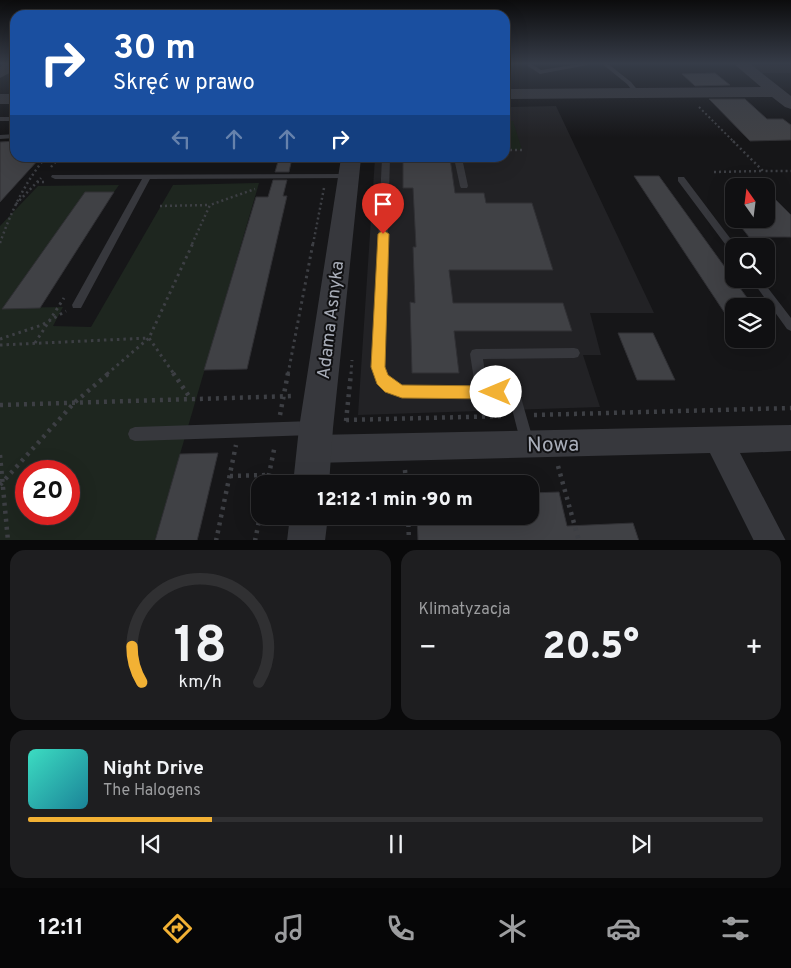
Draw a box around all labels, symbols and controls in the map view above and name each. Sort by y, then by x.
text: 30 m [113,27,196,71]
icon: right [30,30,95,95]
text: Skręć w prawo [113,70,255,97]
icon: left [167,125,195,153]
icon: ahead [220,125,248,153]
icon: ahead [273,125,301,153]
icon: right [326,125,354,153]
north arrow [725,178,775,228]
map controls [725,178,775,348]
pin [362,183,404,234]
icon: arrive [369,190,397,218]
button: search [725,238,775,288]
street label: Adama Asnyka [313,260,350,381]
button: layers [725,298,775,348]
position arrow [469,365,521,417]
street label: Nowa [527,432,579,459]
speed limit sign: 20 [15,460,80,525]
text: 12:12 · 1 min · 90 m [317,488,473,512]
text: Klimatyzacja [419,600,510,620]
text: 18 [173,615,227,681]
text: 20.5° [542,624,639,673]
text: − [419,631,437,667]
text: + [745,631,763,667]
text: km/h [179,671,222,694]
text: Night Drive [103,757,204,781]
text: The Halogens [103,781,201,801]
icon: previous [137,830,165,858]
icon: pause [382,830,410,858]
icon: next [627,830,655,858]
icon: directions [160,911,195,946]
icon: music [272,911,307,946]
icon: phone [383,911,418,946]
icon: climate [495,911,530,946]
icon: car [606,911,641,946]
icon: filters [718,911,753,946]
text: 12:11 [38,915,83,942]

